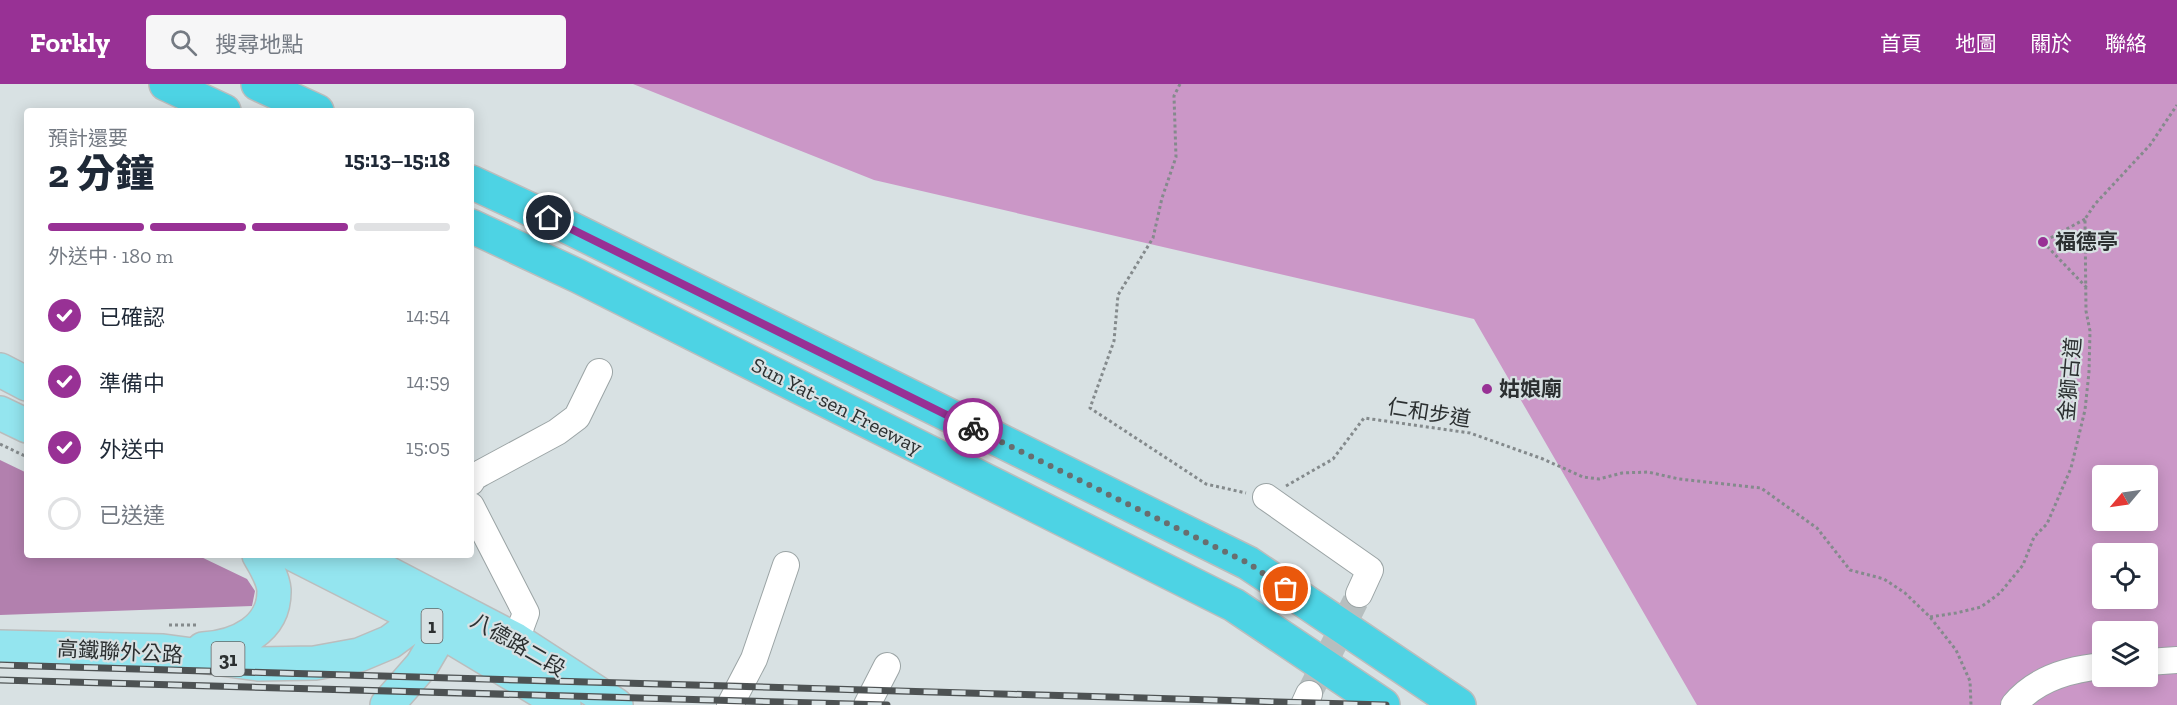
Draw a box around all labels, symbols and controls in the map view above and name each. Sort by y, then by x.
search box [146,15,566,69]
text: Forkly [30,26,110,59]
icon: search [167,26,200,59]
text: 搜尋地點 [215,31,303,58]
text: 首頁 [1880,31,1922,56]
text: 地圖 [1955,31,1997,56]
text: 關於 [2030,31,2072,56]
text: 聯絡 [2105,31,2147,56]
text: 預計還要 [48,126,128,150]
text: 15:13–15:18 [344,146,450,173]
text: 2 分鐘 [48,150,154,197]
pin [523,192,574,243]
icon: home [532,201,565,234]
place label: 福德亭 [2055,229,2118,254]
marker: 福德亭 [2036,235,2050,249]
text: 外送中 · 180 m [48,244,173,268]
icon: check [48,299,81,332]
text: 14:54 [406,303,450,327]
text: 已確認 [99,304,165,331]
street label: 金獅古道 [2053,336,2086,422]
street label: Sun Yat-sen Freeway [748,352,927,460]
icon: check [48,365,81,398]
text: 14:59 [406,369,450,393]
text: 準備中 [99,370,165,397]
place label: 姑娘廟 [1499,376,1562,401]
marker: 姑娘廟 [1480,382,1494,396]
street label: 仁和步道 [1386,394,1473,431]
courier [943,398,1003,458]
icon: bike [957,412,990,445]
icon: check [48,431,81,464]
text: 15:05 [406,435,450,459]
text: 外送中 [99,436,165,463]
north arrow [2092,465,2158,531]
map controls [2092,465,2158,687]
text: 已送達 [99,502,165,529]
button: locate [2092,543,2158,609]
pin [1260,563,1311,614]
icon: bag [1269,572,1302,605]
street label: 八德路二段 [467,607,570,682]
road number: 1 [422,609,442,643]
button: layers [2092,621,2158,687]
street label: 高鐵聯外公路 [56,636,184,667]
road number: 31 [212,642,244,676]

